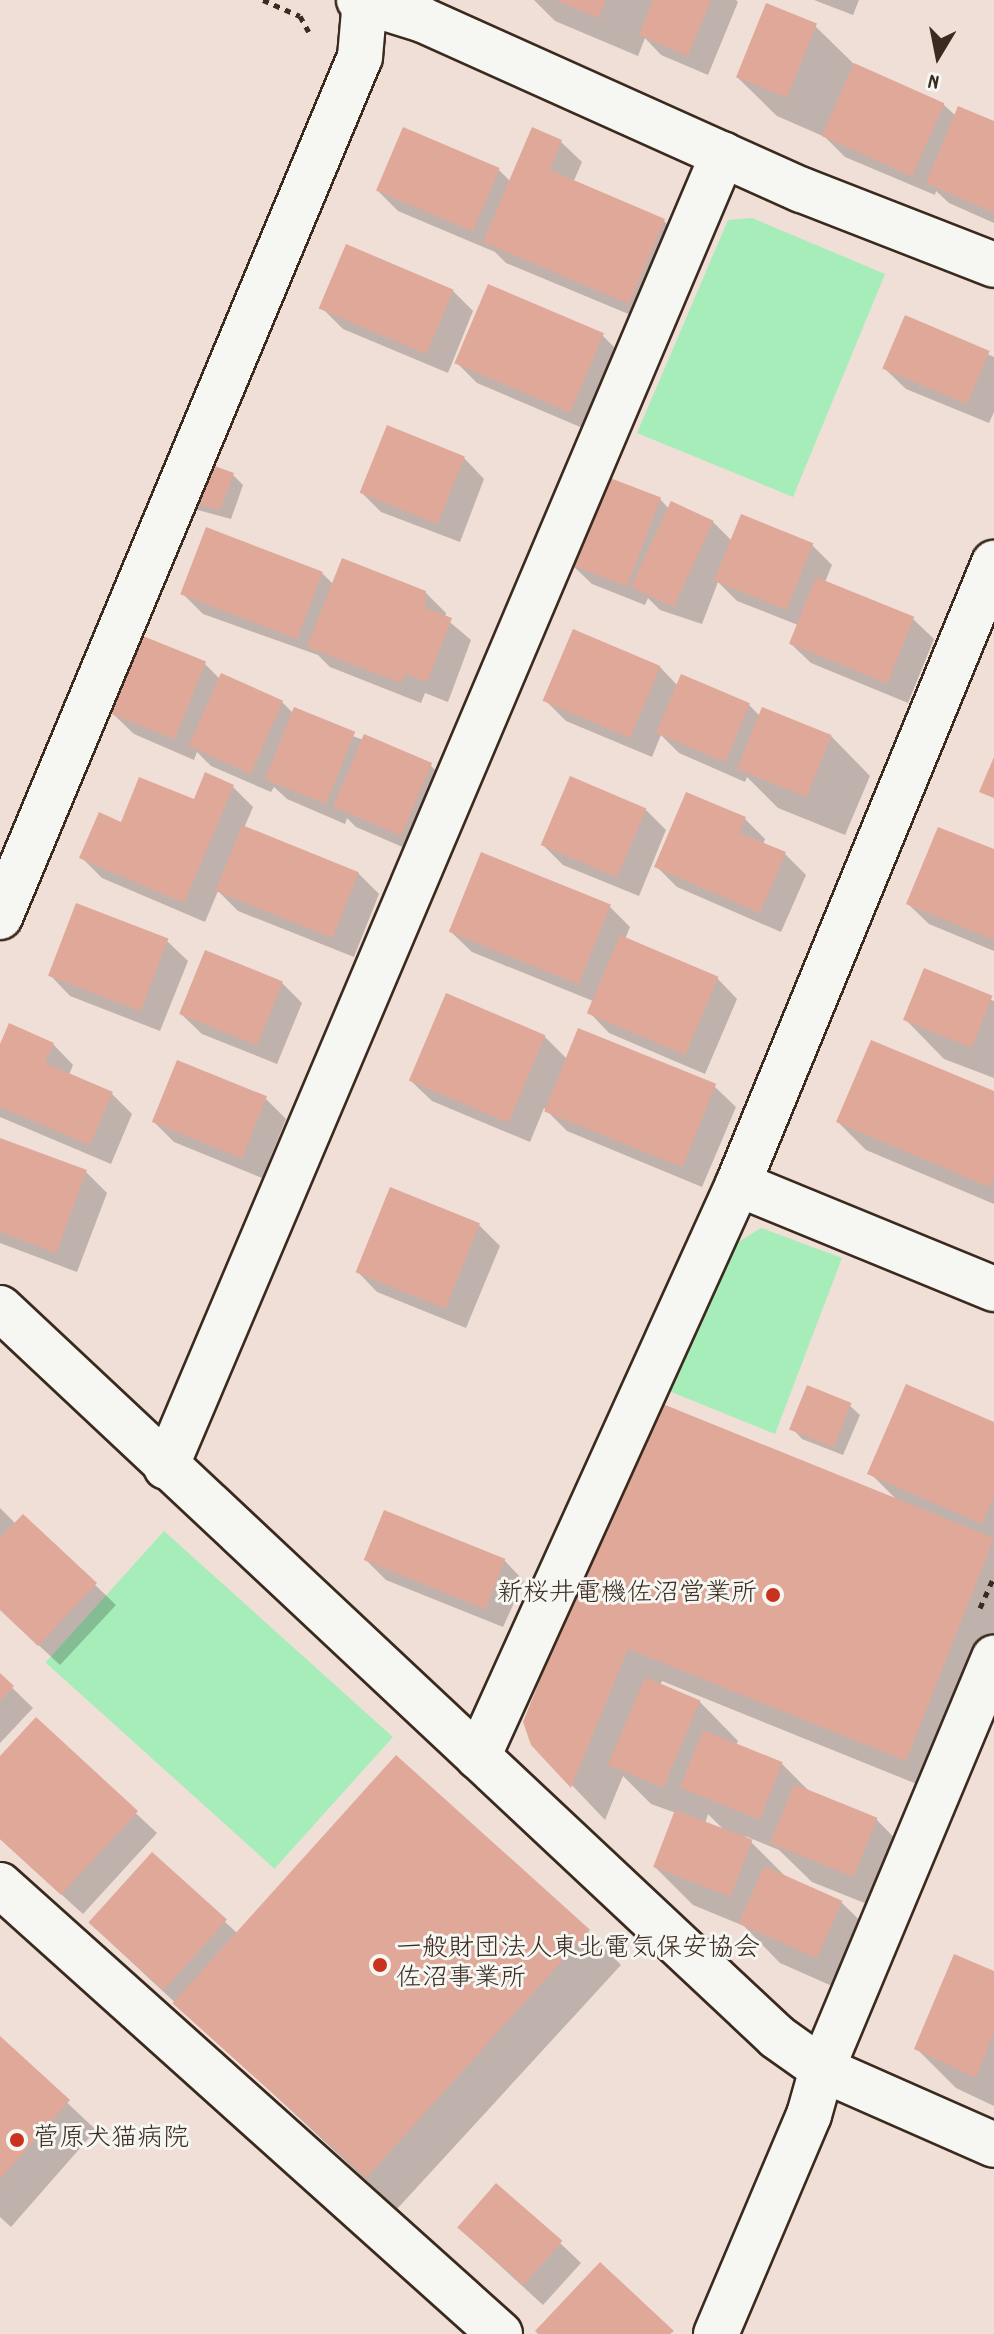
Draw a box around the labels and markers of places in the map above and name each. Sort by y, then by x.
place label: 新桜井電機佐沼営業所 [497,1579,757,1611]
marker: 新桜井電機佐沼営業所 [764,1586,782,1604]
place label: 一般財団法人東北電気保安協会 佐沼事業所 [396,1934,760,1996]
marker: 一般財団法人東北電気保安協会 佐沼事業所 [371,1956,389,1974]
place label: 菅原犬猫病院 [33,2124,189,2156]
marker: 菅原犬猫病院 [8,2131,26,2149]

